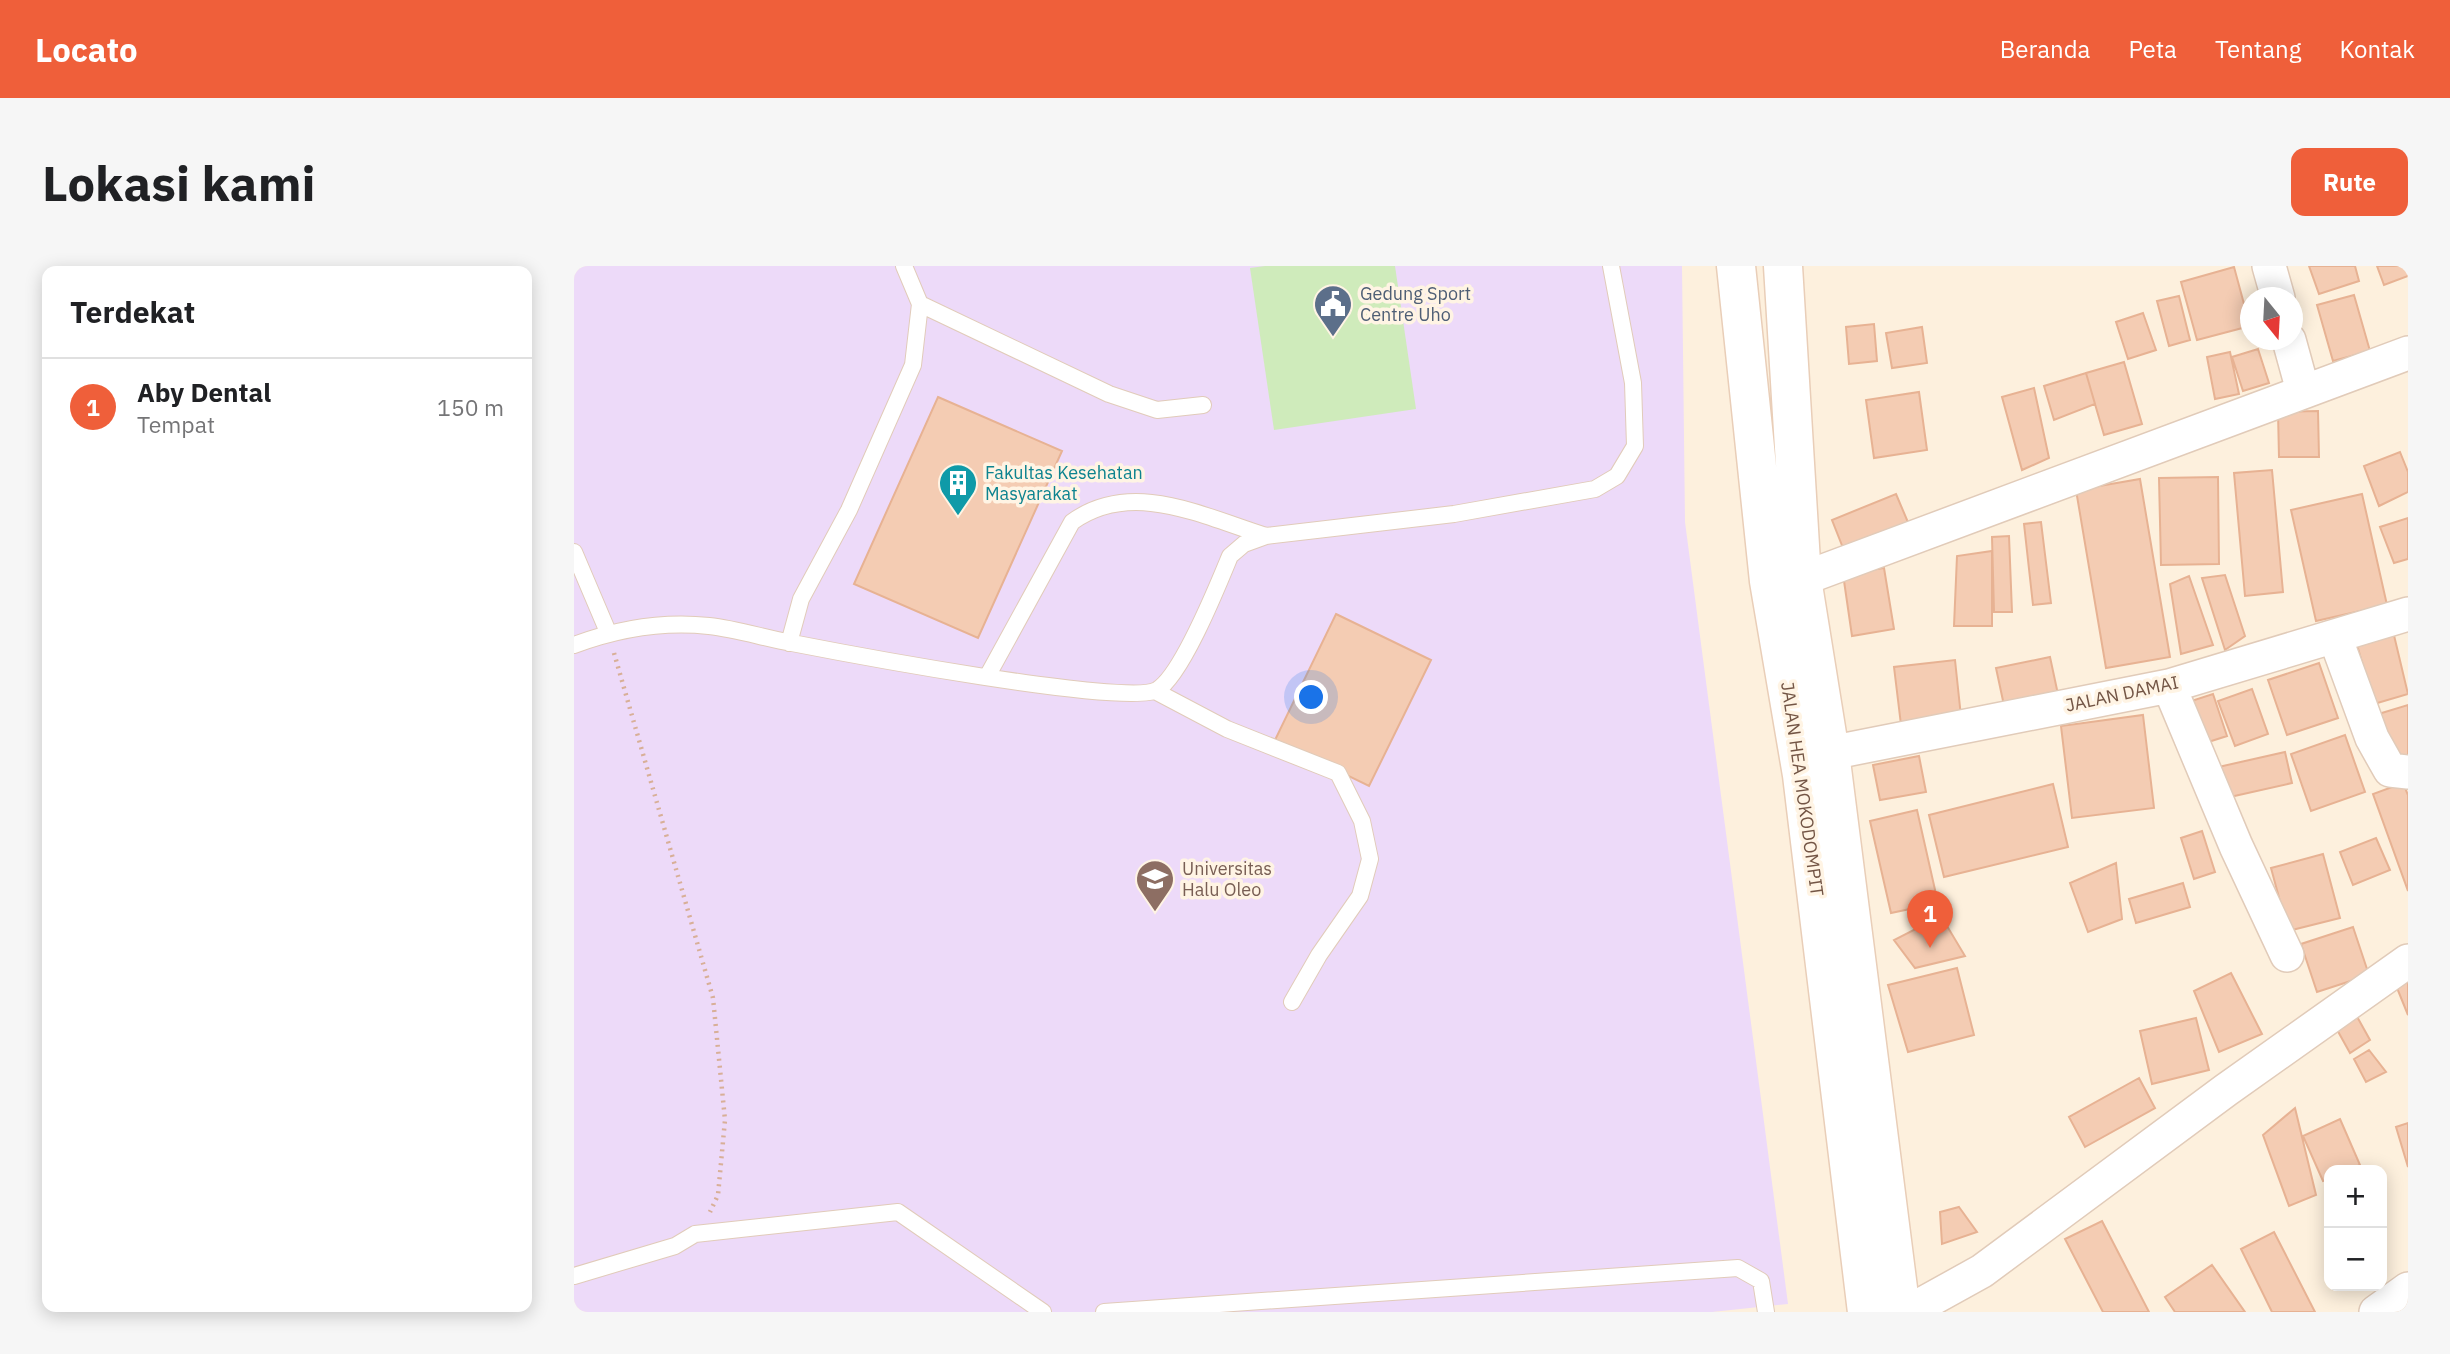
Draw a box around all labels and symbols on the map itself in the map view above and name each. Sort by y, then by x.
place label: Gedung Sport Centre Uho [1360,282,1471,326]
public building icon: Gedung Sport Centre Uho [1312,283,1354,338]
north arrow [2240,287,2303,350]
place label: Fakultas Kesehatan Masyarakat [985,461,1143,505]
building icon: Fakultas Kesehatan Masyarakat [937,462,979,517]
street label: JALAN DAMAI [2063,670,2181,717]
your location [1294,680,1328,714]
street label: JALAN HEA MOKODOMPIT [1776,680,1829,898]
place label: Universitas Halu Oleo [1182,857,1272,901]
school or university icon: Universitas Halu Oleo [1134,858,1176,913]
pin: 1 [1907,890,1953,948]

